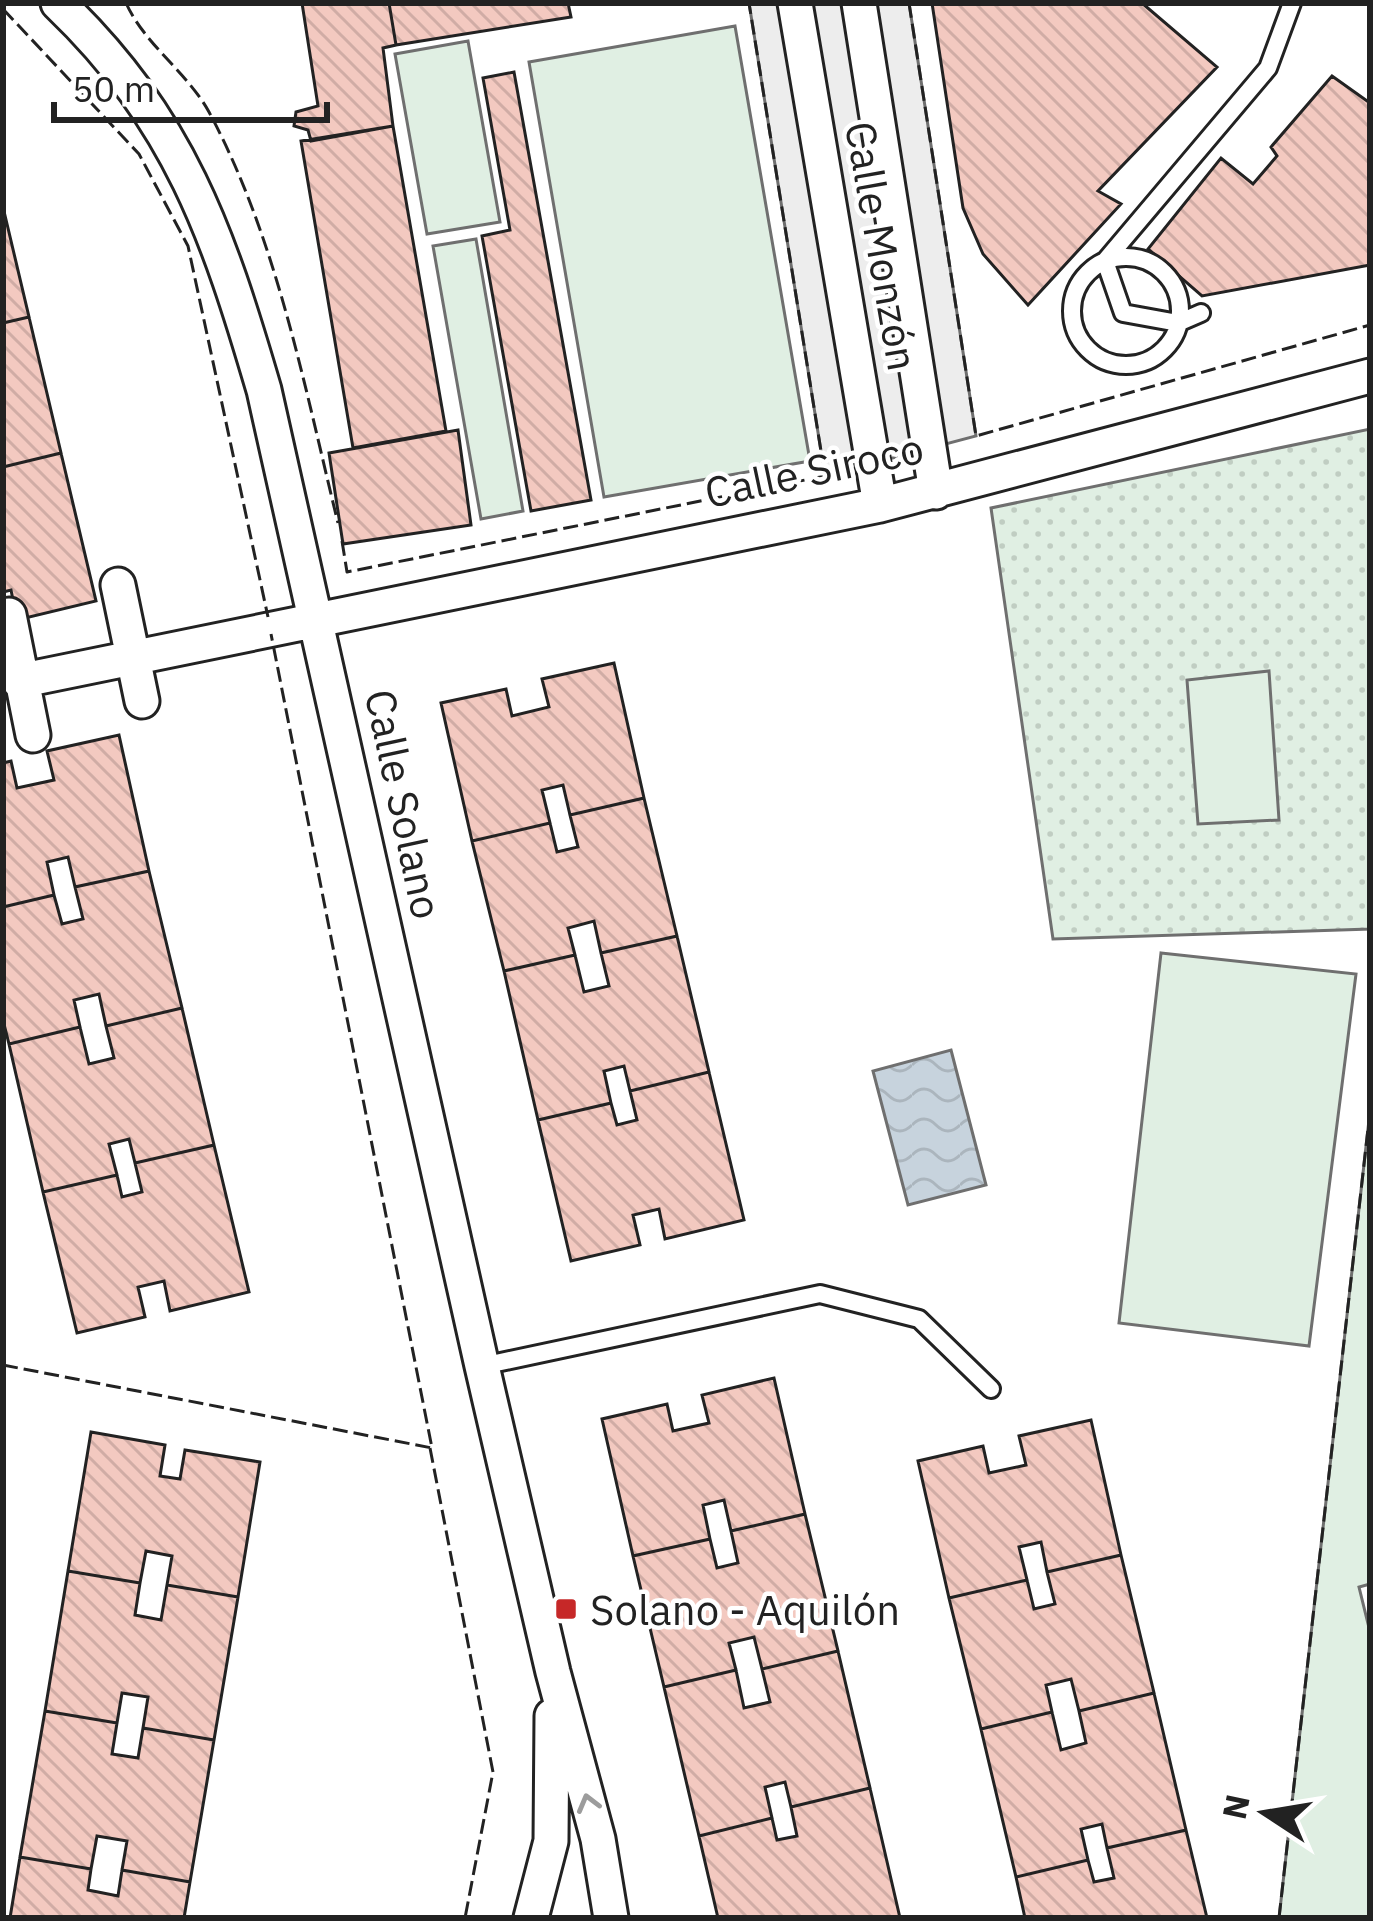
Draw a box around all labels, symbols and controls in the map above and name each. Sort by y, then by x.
scale bar [54,48,327,122]
text: 50 m [72,65,155,112]
street label: Calle Monzón [833,117,931,375]
street label: Calle Siroco [700,420,928,520]
street label: Calle Solano [353,684,455,924]
place label: Solano - Aquilón [590,1582,900,1637]
marker: Solano - Aquilón [553,1596,579,1622]
north arrow [1205,1753,1325,1873]
text: N [1212,1790,1259,1823]
one-way arrow [578,1794,603,1814]

